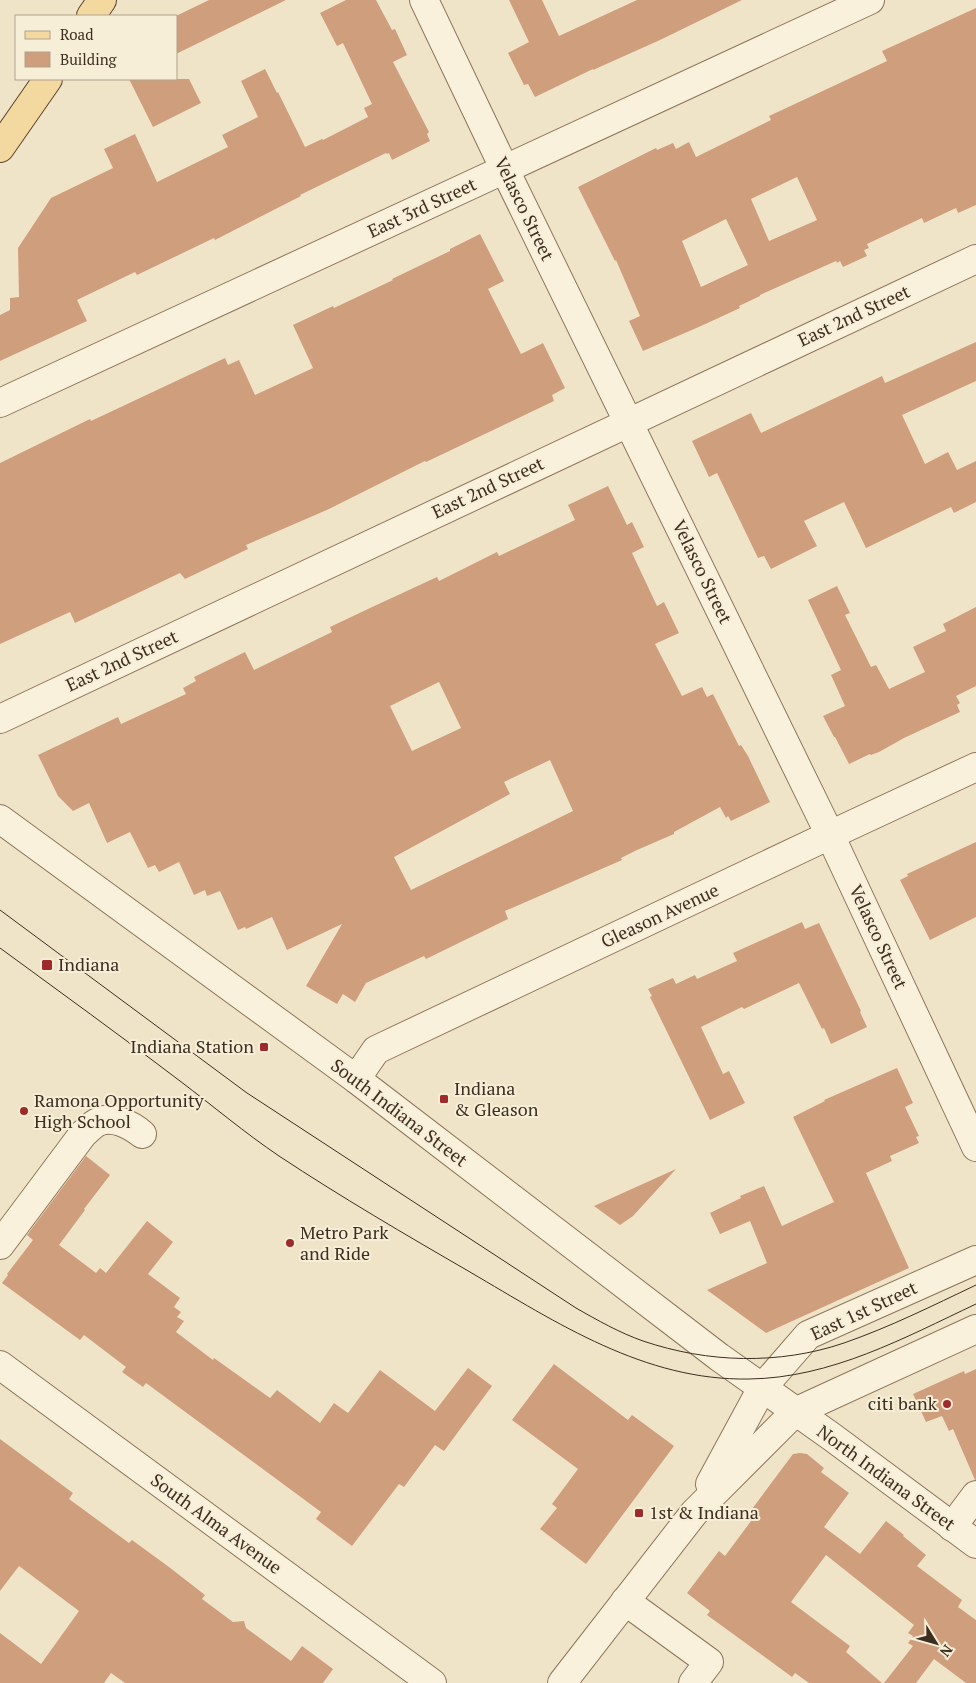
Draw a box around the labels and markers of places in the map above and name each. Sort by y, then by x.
place label: Indiana [58,952,119,976]
marker: Indiana [40,958,54,972]
place label: Indiana Station [130,1034,254,1058]
marker: Indiana Station [258,1041,270,1053]
place label: Indiana & Gleason [454,1076,539,1121]
place label: Ramona Opportunity High School [34,1088,205,1133]
marker: Indiana & Gleason [438,1093,450,1105]
marker: Ramona Opportunity High School [18,1105,30,1117]
place label: Metro Park and Ride [300,1220,389,1265]
marker: Metro Park and Ride [284,1237,296,1249]
place label: citi bank [868,1391,938,1415]
marker: citi bank [941,1398,953,1410]
place label: 1st & Indiana [649,1500,759,1524]
marker: 1st & Indiana [633,1507,645,1519]

